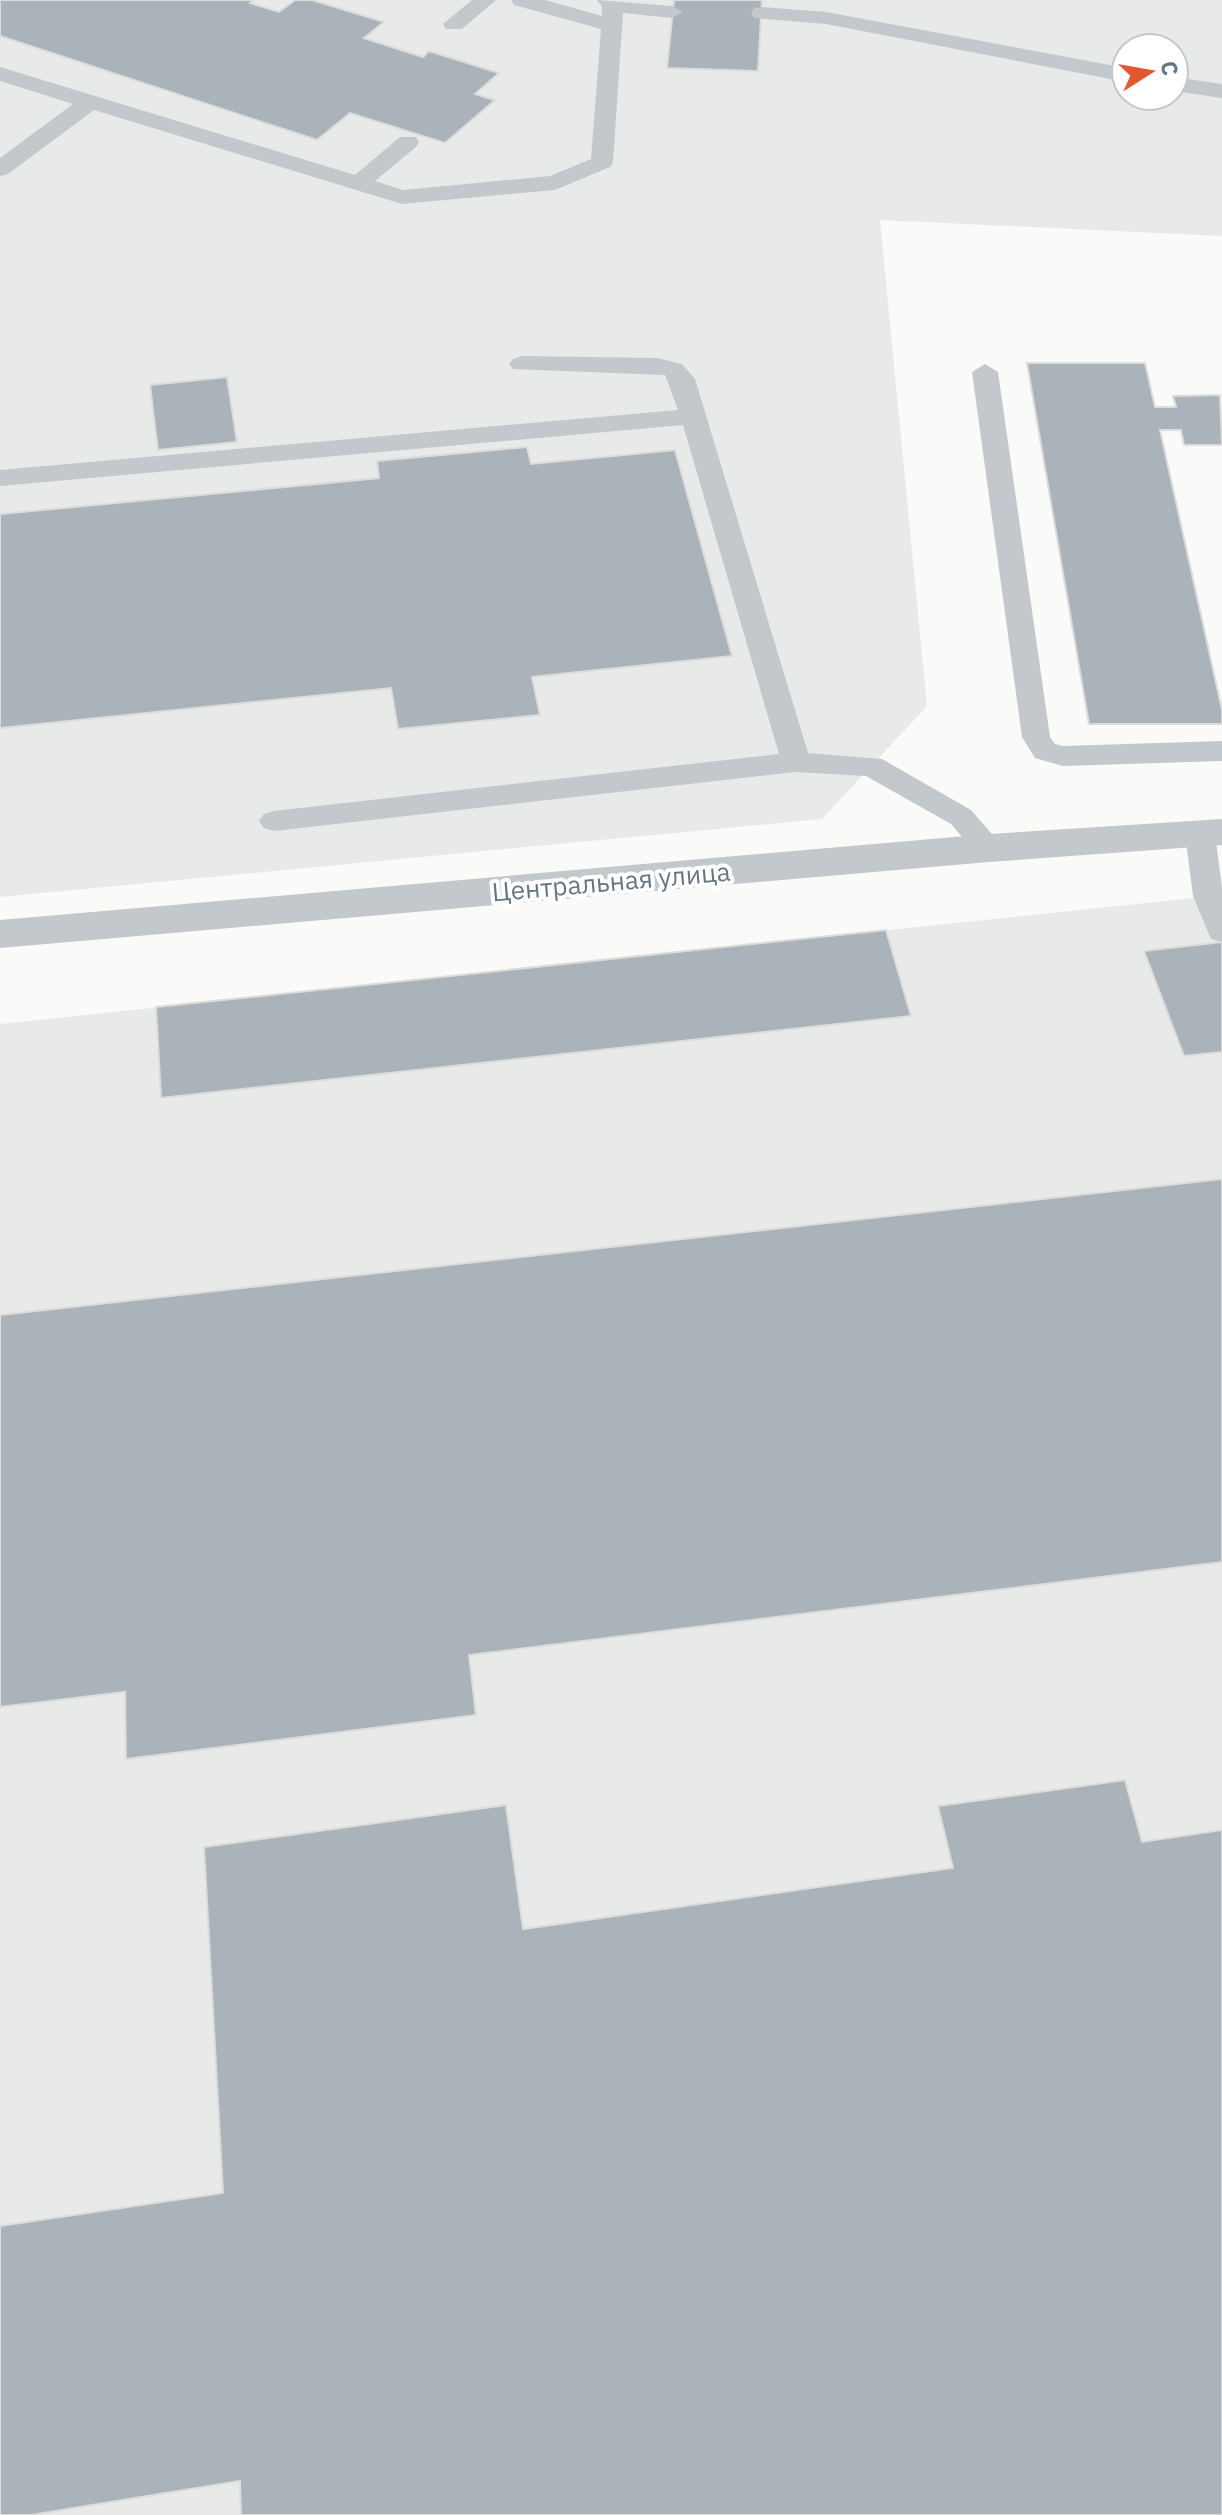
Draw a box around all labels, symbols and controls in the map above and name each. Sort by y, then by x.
north arrow [1110,32,1190,112]
text: С [1155,58,1186,78]
street label: Центральная улица [490,854,732,908]

